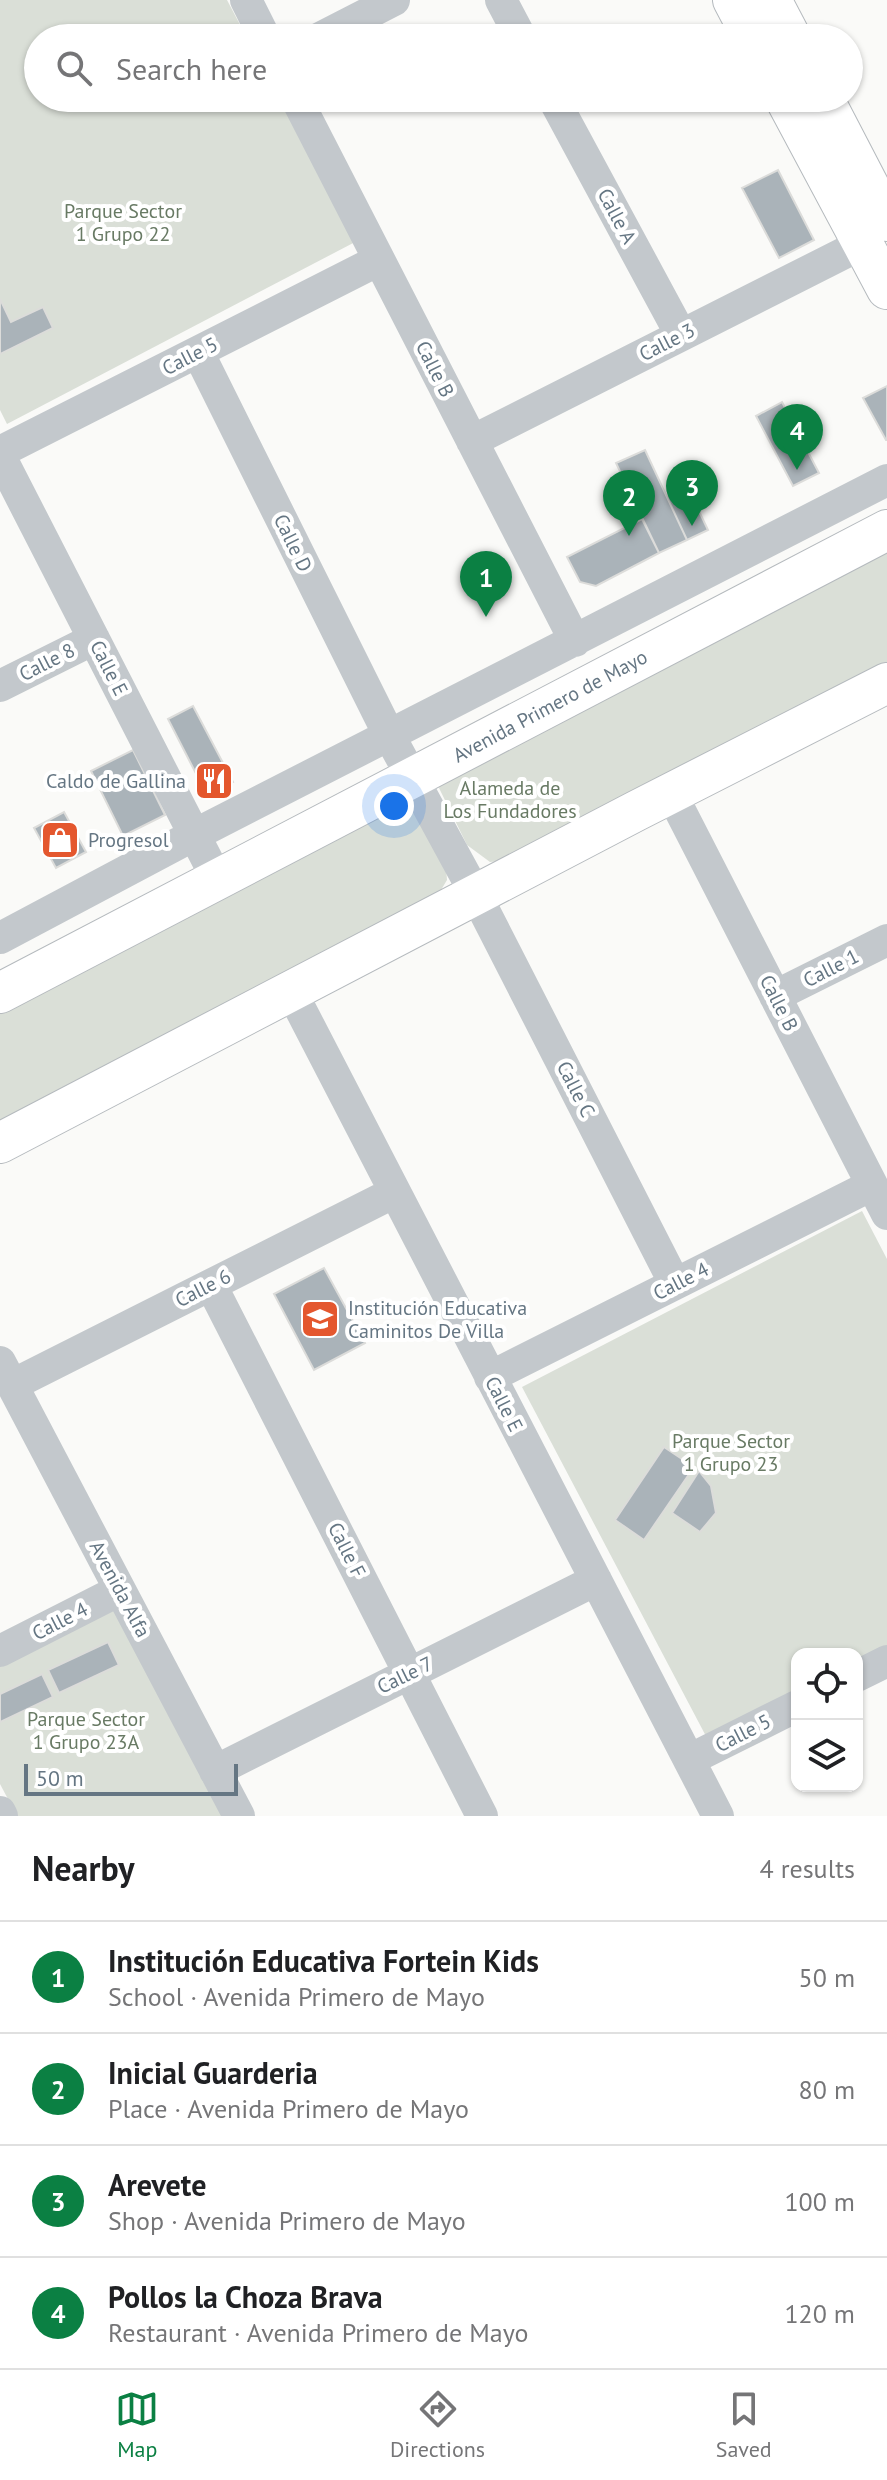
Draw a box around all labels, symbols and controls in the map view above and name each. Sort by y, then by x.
search box [24,24,863,112]
icon: search [52,46,96,90]
text: Search here [116,49,267,88]
street label: Calle A [592,184,643,249]
park label: Parque Sector 1 Grupo 22 [64,198,182,247]
street label: Calle 3 [635,317,699,367]
street label: Calle 5 [158,331,222,381]
street label: Calle B [410,336,460,402]
pin: 4 [771,404,823,470]
pin: 3 [666,460,718,526]
pin: 2 [603,470,655,536]
street label: Calle D [268,510,318,576]
pin: 1 [460,551,512,617]
street label: Calle E [84,636,134,700]
street label: Calle 8 [15,637,79,687]
street label: Avenida Primero de Mayo [448,644,652,768]
restaurant icon: Caldo de Gallina [193,760,235,802]
place label: Caldo de Gallina [46,768,186,794]
park label: Alameda de Los Fundadores [443,775,577,824]
your location [374,786,414,826]
shop icon: Progresol [39,819,81,861]
place label: Progresol [88,827,169,853]
street label: Calle 1 [799,943,863,993]
street label: Calle B [754,970,804,1036]
street label: Calle C [551,1057,601,1121]
street label: Calle 4 [649,1256,713,1306]
street label: Calle 6 [171,1263,235,1313]
place label: Institución Educativa Caminitos De Villa [348,1295,527,1344]
school or university icon: Institución Educativa Caminitos De Villa [299,1298,341,1340]
street label: Calle E [479,1372,529,1436]
park label: Parque Sector 1 Grupo 23 [672,1428,790,1477]
street label: Calle F [322,1518,372,1582]
street label: Avenida Alfa [84,1536,156,1642]
street label: Calle 4 [28,1596,92,1646]
map controls [791,1648,863,1792]
button: locate [791,1648,863,1720]
street label: Calle 7 [373,1650,437,1700]
park label: Parque Sector 1 Grupo 23A [27,1706,145,1755]
street label: Calle 5 [711,1708,775,1758]
button: layers [791,1720,863,1792]
scale bar [24,1760,238,1796]
text: 50 m [36,1764,84,1792]
text: Nearby [32,1846,134,1890]
text: 4 results [760,1852,855,1885]
text: Institución Educativa Fortein Kids [108,1941,539,1980]
text: 1 [51,1961,65,1994]
text: 50 m [799,1961,855,1994]
text: School · Avenida Primero de Mayo [108,1980,485,2013]
text: Inicial Guarderia [108,2053,318,2092]
text: 2 [51,2073,65,2106]
text: 80 m [799,2073,855,2106]
text: Place · Avenida Primero de Mayo [108,2092,469,2125]
text: Arevete [108,2165,206,2204]
text: 3 [51,2185,65,2218]
text: 100 m [784,2185,855,2218]
text: Shop · Avenida Primero de Mayo [108,2204,466,2237]
text: Pollos la Choza Brava [108,2277,383,2316]
text: 4 [51,2297,65,2330]
text: 120 m [784,2297,855,2330]
text: Restaurant · Avenida Primero de Mayo [108,2316,528,2349]
tab: Map [115,2387,159,2463]
tab: Directions [390,2387,485,2463]
tab: Saved [716,2387,772,2463]

